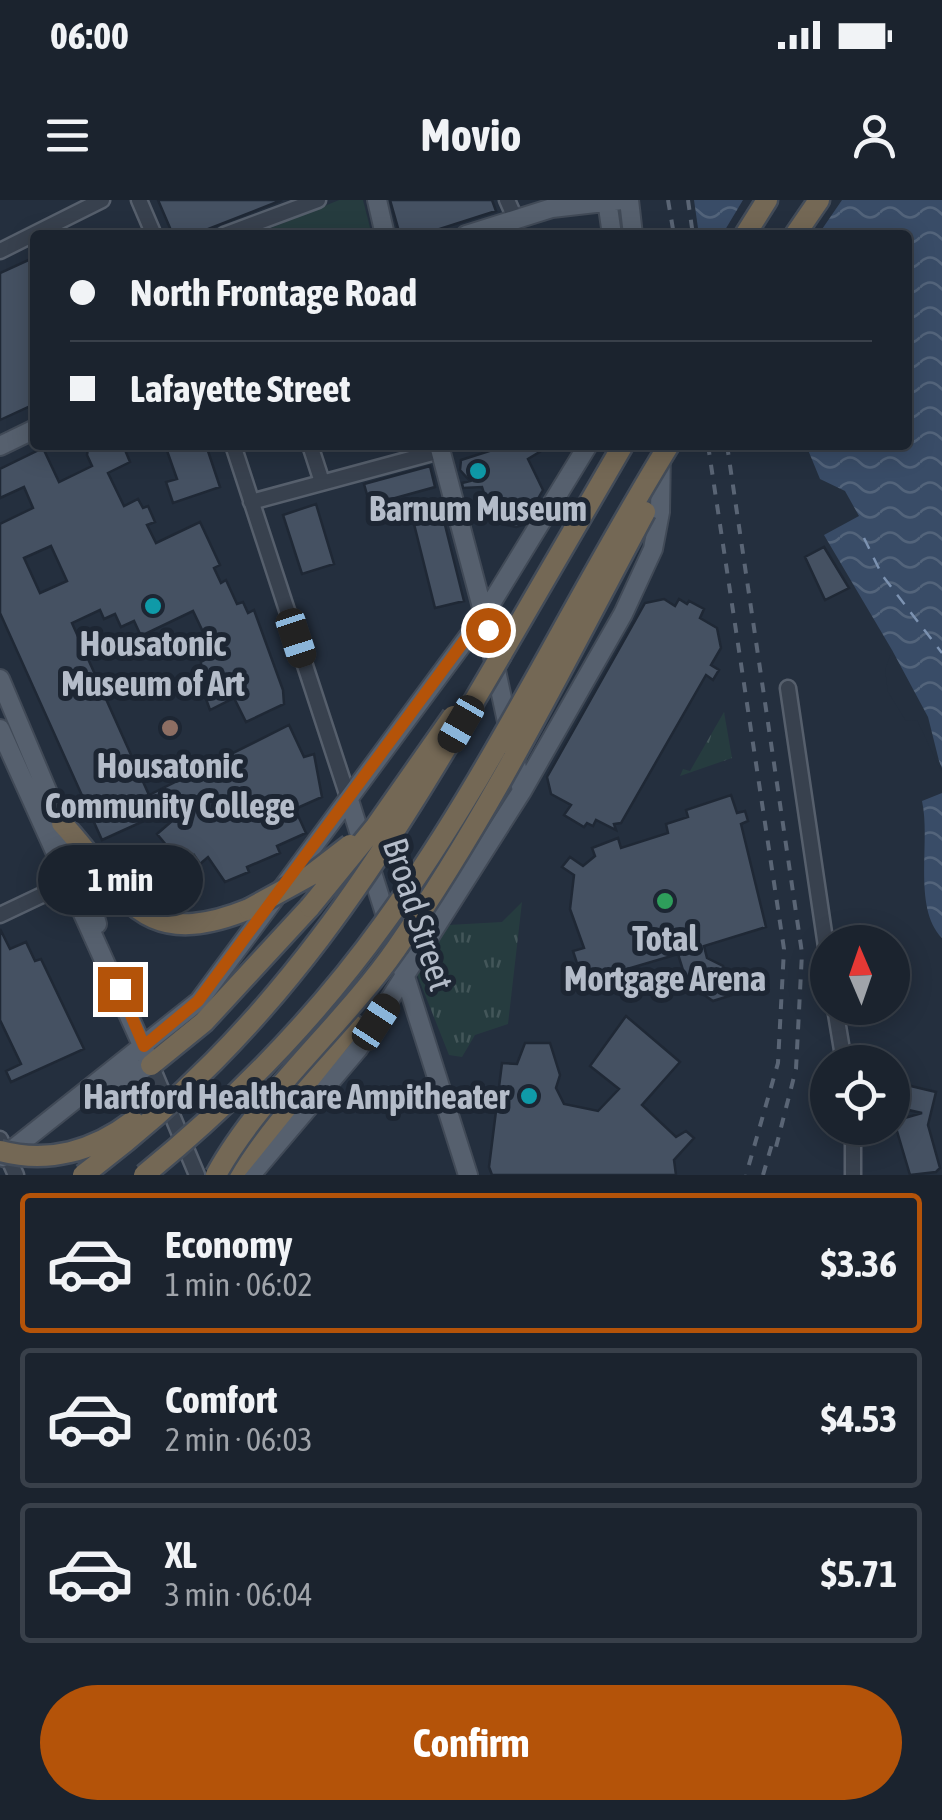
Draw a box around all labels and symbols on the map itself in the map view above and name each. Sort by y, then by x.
marker: Barnum Museum [467,460,489,482]
place label: Barnum Museum [369,488,587,528]
marker: Housatonic Museum of Art [142,595,164,617]
car [272,605,320,671]
route start [466,608,511,653]
place label: Housatonic Museum of Art [61,623,245,703]
car [433,691,489,757]
marker: Housatonic Community College [159,717,181,739]
place label: Housatonic Community College [45,745,295,825]
street label: Broad Street [376,833,462,995]
callout: 1 min [38,844,202,914]
marker: Total Mortgage Arena [654,890,676,912]
place label: Total Mortgage Arena [564,918,766,998]
north arrow [810,925,910,1025]
route end [98,967,143,1012]
car [347,989,405,1055]
place label: Hartford Healthcare Ampitheater [83,1076,510,1116]
marker: Hartford Healthcare Ampitheater [518,1085,540,1107]

